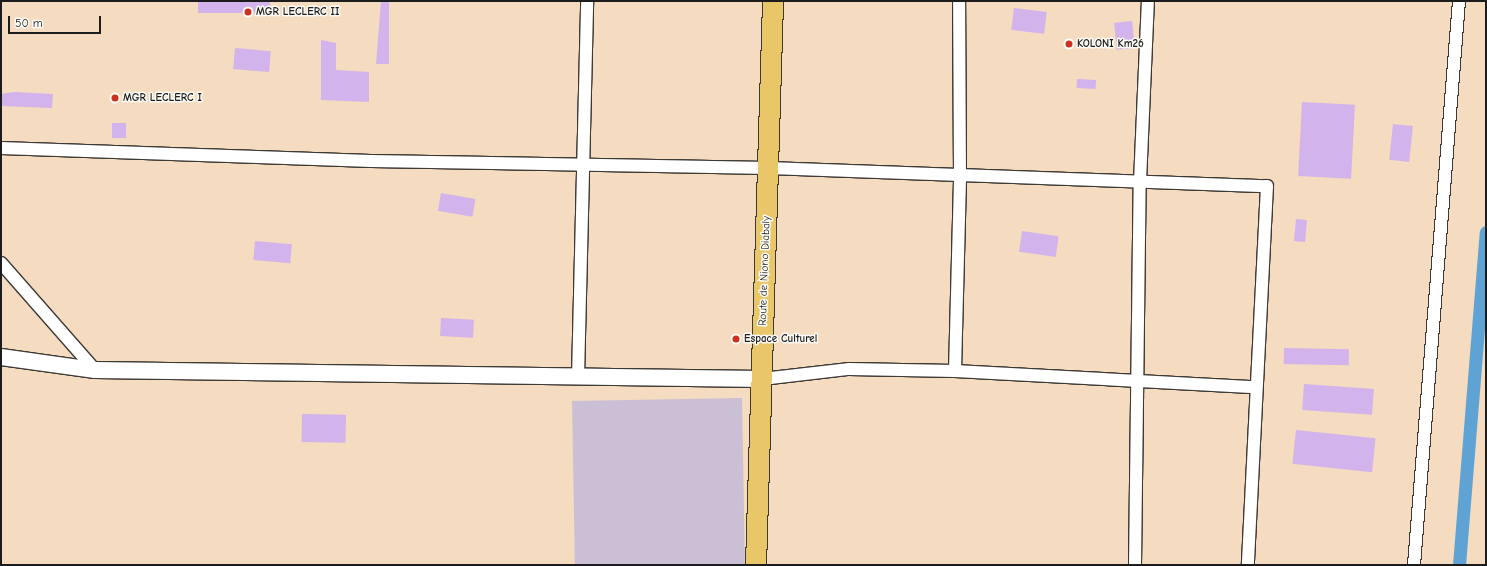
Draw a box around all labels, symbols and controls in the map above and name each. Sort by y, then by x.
place label: MGR LECLERC II [256,5,340,19]
marker: MGR LECLERC II [243,7,253,17]
scale bar [10,8,103,34]
text: 50 m [15,16,43,30]
place label: KOLONI Km26 [1077,37,1144,51]
marker: KOLONI Km26 [1064,39,1074,49]
place label: MGR LECLERC I [123,91,202,105]
marker: MGR LECLERC I [110,93,120,103]
street label: Route de Niono Diabaly [756,216,774,326]
place label: Espace Culturel [744,332,817,346]
marker: Espace Culturel [731,334,741,344]

